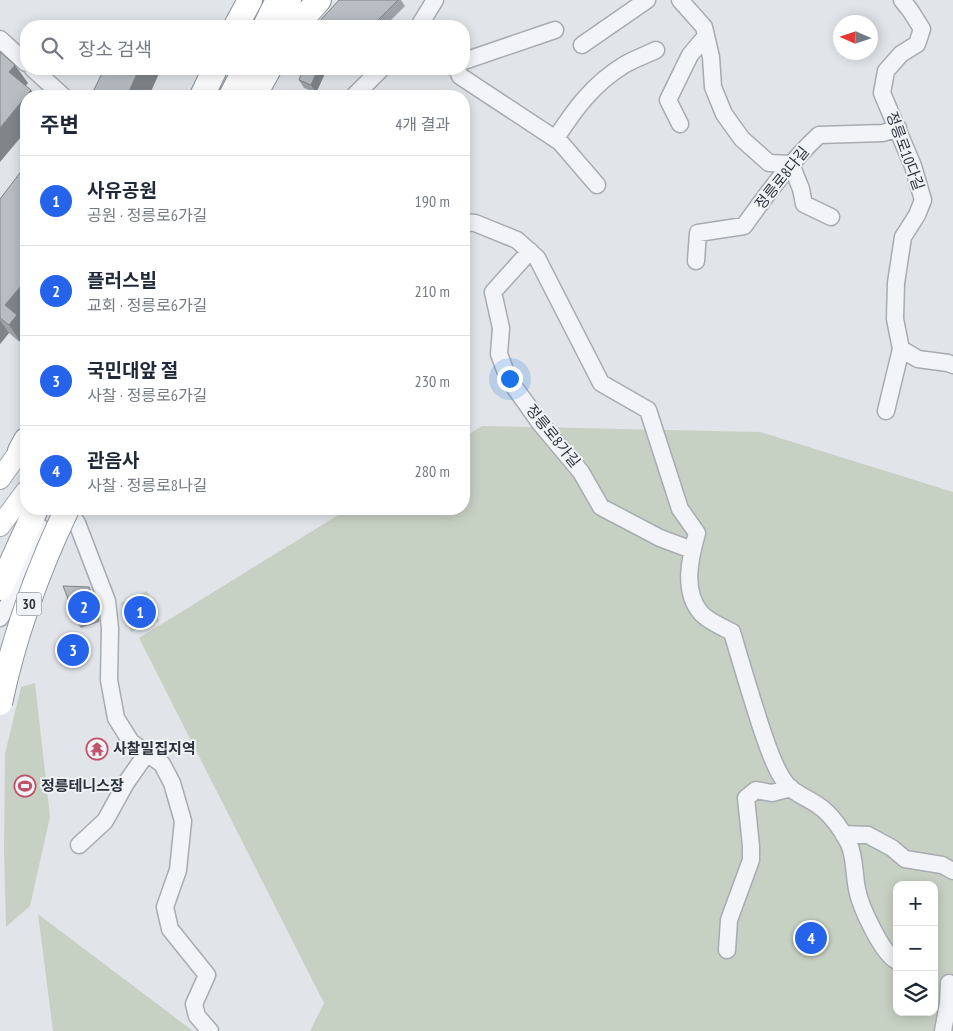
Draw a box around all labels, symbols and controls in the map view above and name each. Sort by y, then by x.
north arrow [833,15,878,60]
search box [20,20,470,75]
icon: search [38,34,66,62]
text: 장소 검색 [78,37,152,61]
street label: 정릉로10다길 [882,109,929,193]
text: 주변 [40,111,79,138]
text: 4개 결과 [395,114,450,134]
street label: 정릉로8다길 [750,142,813,213]
text: 사유공원 [87,178,157,202]
text: 1 [52,191,60,211]
text: 190 m [415,191,450,211]
text: 공원 · 정릉로6가길 [87,205,207,225]
text: 플러스빌 [87,268,157,292]
text: 2 [52,281,60,301]
text: 210 m [415,281,450,301]
text: 교회 · 정릉로6가길 [87,295,207,315]
text: 국민대앞 절 [87,358,178,382]
your location [497,366,523,392]
text: 3 [52,371,60,391]
text: 230 m [415,371,450,391]
text: 사찰 · 정릉로6가길 [87,385,207,405]
street label: 정릉로8가길 [522,400,585,471]
text: 관음사 [87,448,139,472]
text: 4 [52,461,60,481]
text: 280 m [415,461,450,481]
text: 사찰 · 정릉로8나길 [87,475,207,495]
pin: 2 [68,588,100,626]
road number: 30 [16,592,42,616]
pin: 1 [124,593,156,631]
pin: 3 [57,631,89,669]
temple icon: 사찰밀집지역 [85,737,109,761]
place label: 사찰밀집지역 [113,739,196,758]
sports icon: 정릉테니스장 [13,774,37,798]
place label: 정릉테니스장 [41,776,124,795]
map controls [893,881,938,1016]
button: + [893,881,938,926]
pin: 4 [795,919,827,957]
button: − [893,926,938,971]
button: layers [893,971,938,1016]

